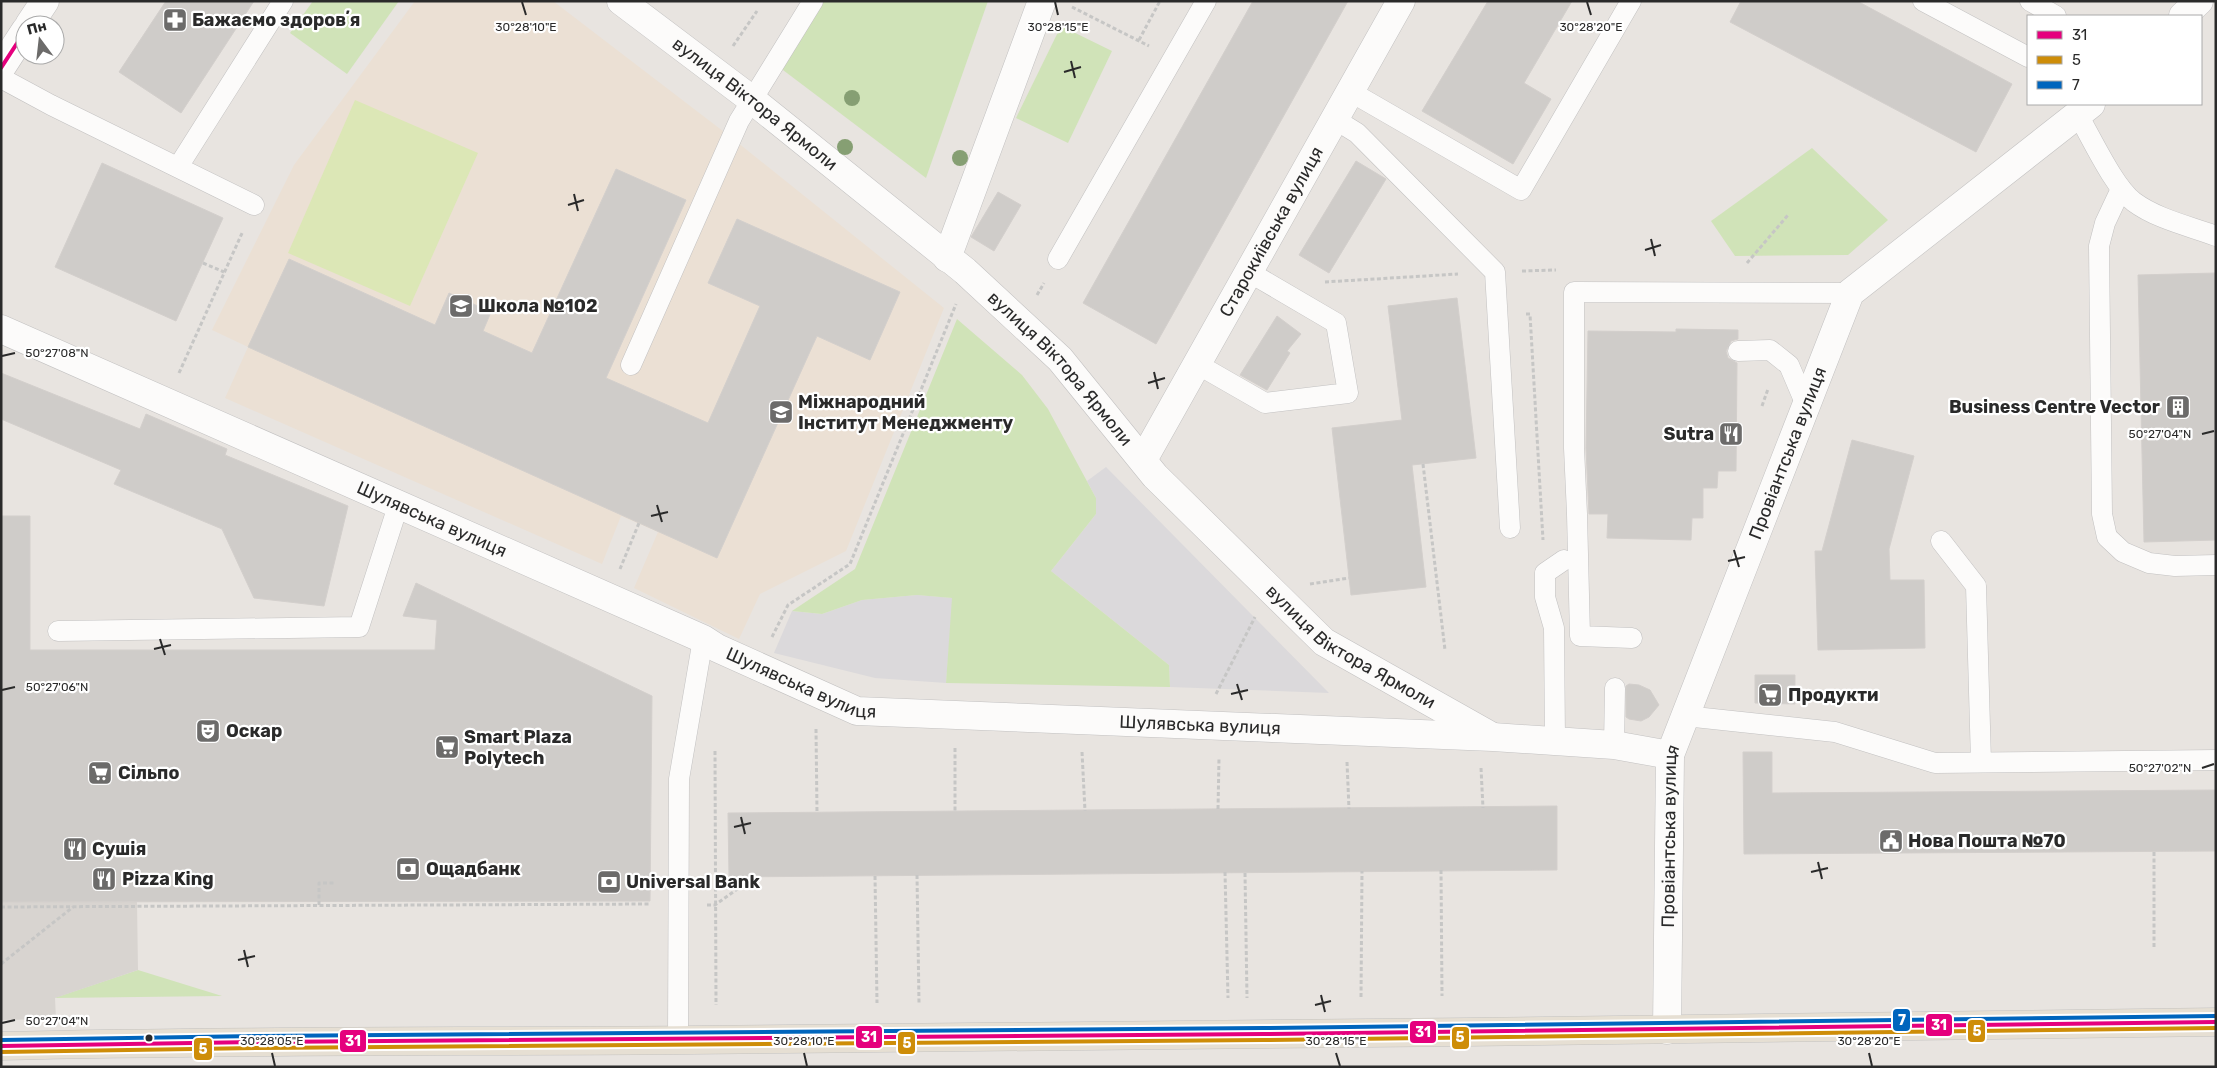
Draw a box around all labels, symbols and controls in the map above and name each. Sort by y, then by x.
pharmacy icon: Бажаємо здоровʼя [162,7,188,33]
place label: Бажаємо здоровʼя [192,9,360,31]
north arrow [15,15,65,65]
legend [2027,15,2202,105]
text: Пн [25,17,48,39]
text: 30°28'10"E [495,20,557,34]
text: 30°28'15"E [1028,20,1088,34]
text: 30°28'20"E [1559,20,1623,34]
text: 31 [2072,26,2087,44]
street label: вулиця Віктора Ярмоли [668,33,842,175]
text: 5 [2072,51,2081,69]
text: 7 [2072,76,2080,94]
street label: Старокиївська вулиця [1215,142,1328,321]
street label: вулиця Віктора Ярмоли [983,287,1137,450]
school or university icon: Школа №102 [448,293,474,319]
place label: Школа №102 [478,295,598,317]
text: 50°27'08"N [25,346,89,360]
street label: Провіантська вулиця [1744,364,1831,543]
place label: Міжнародний Інститут Менеджменту [798,391,1014,434]
building icon: Business Centre Vector [2165,394,2191,420]
place label: Business Centre Vector [1949,396,2160,418]
school or university icon: Міжнародний Інститут Менеджменту [768,399,794,425]
restaurant icon: Sutra [1718,421,1744,447]
place label: Sutra [1663,423,1714,445]
text: 50°27'04"N [2129,427,2191,441]
street label: Шулявська вулиця [353,477,510,562]
street label: вулиця Віктора Ярмоли [1261,580,1439,714]
street label: Шулявська вулиця [723,643,877,723]
text: 50°27'06"N [26,680,88,694]
supermarket icon: Продукти [1757,682,1783,708]
place label: Продукти [1788,684,1879,706]
street label: Шулявська вулиця [1119,711,1281,739]
theatre icon: Оскар [195,718,221,744]
place label: Оскар [226,720,282,742]
place label: Smart Plaza Polytech [464,726,572,769]
supermarket icon: Smart Plaza Polytech [434,734,460,760]
street label: Провіантська вулиця [1657,741,1684,928]
supermarket icon: Сільпо [87,760,113,786]
text: 50°27'02"N [2129,761,2191,775]
place label: Сільпо [118,762,179,784]
public building icon: Нова Пошта №70 [1878,828,1904,854]
place label: Нова Пошта №70 [1908,830,2066,852]
restaurant icon: Сушія [62,836,88,862]
place label: Сушія [92,838,146,860]
bank icon: Ощадбанк [395,856,421,882]
place label: Ощадбанк [426,858,521,880]
restaurant icon: Pizza King [91,866,117,892]
place label: Pizza King [122,868,214,890]
bank icon: Universal Bank [596,869,622,895]
place label: Universal Bank [626,871,760,893]
line badge: 7 [1892,1008,1911,1032]
text: 7 [1898,1012,1906,1029]
line badge: 31 [1925,1013,1953,1037]
text: 50°27'04"N [26,1014,88,1028]
text: 31 [1931,1017,1947,1034]
line badge: 5 [1967,1019,1986,1043]
line badge: 31 [1409,1020,1437,1044]
text: 5 [1972,1023,1982,1040]
text: 31 [1415,1024,1431,1041]
line badge: 31 [855,1025,883,1049]
line badge: 5 [1451,1026,1470,1050]
line badge: 31 [339,1029,367,1053]
text: 31 [861,1029,877,1046]
text: 5 [1455,1029,1465,1046]
line badge: 5 [897,1031,916,1055]
unlabelled marker [144,1033,154,1043]
text: 31 [345,1033,361,1050]
text: 30°28'05"E [240,1034,304,1048]
text: 30°28'10"E [773,1034,835,1048]
text: 30°28'15"E [1306,1034,1366,1048]
text: 30°28'20"E [1837,1034,1901,1048]
text: 5 [902,1035,912,1052]
line badge: 5 [193,1037,213,1061]
text: 5 [198,1041,208,1058]

